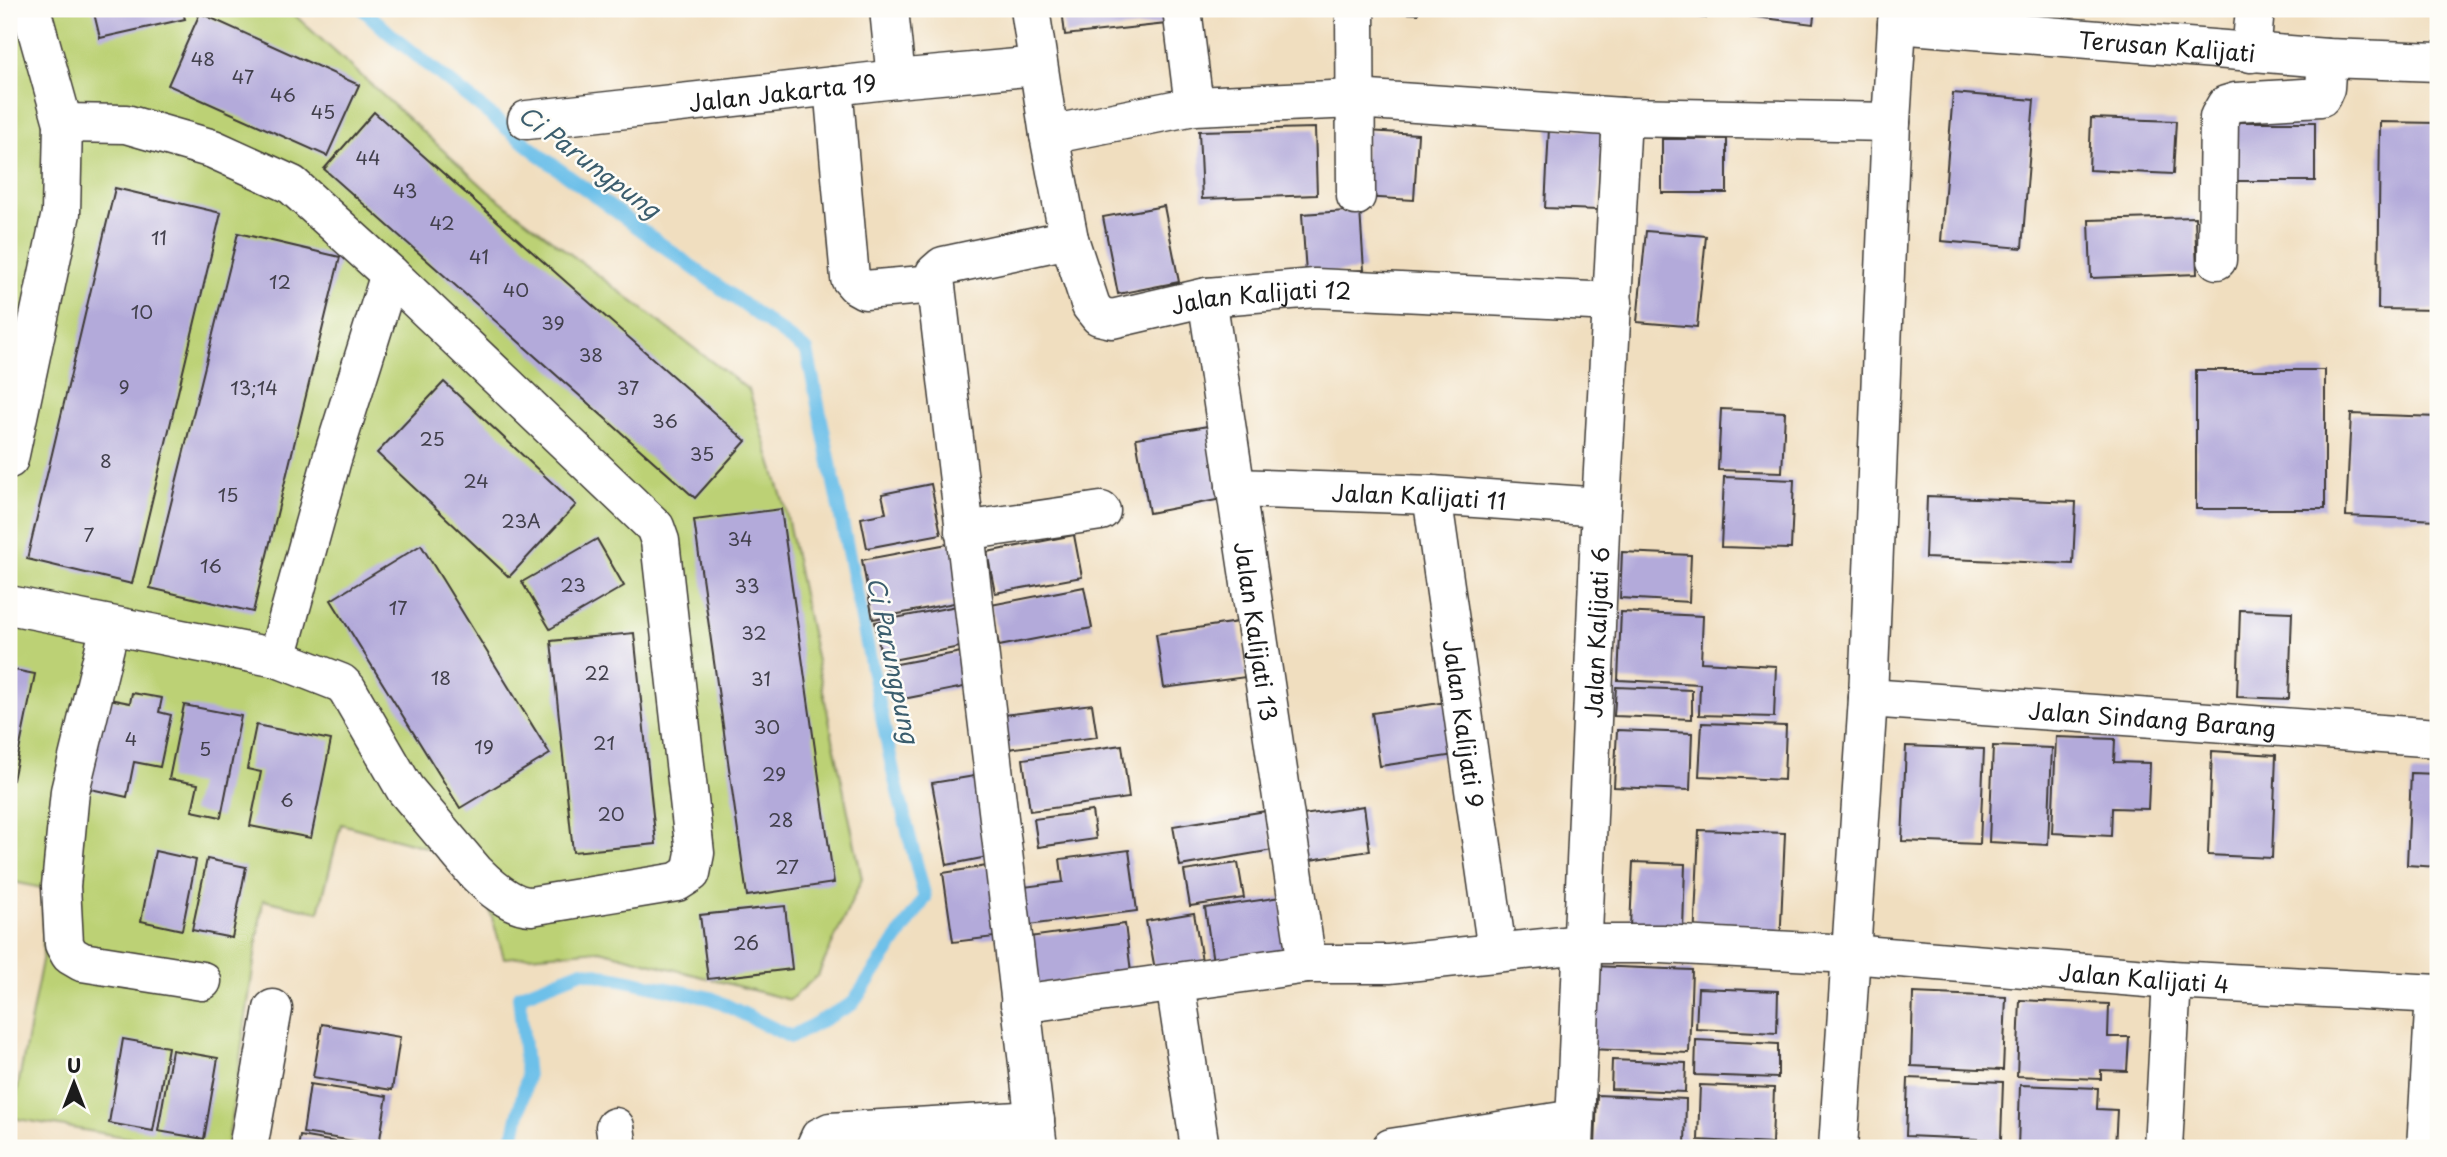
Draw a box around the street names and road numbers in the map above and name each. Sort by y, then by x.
street label: Terusan Kalijati [2077,21,2257,70]
street label: Jalan Jakarta 19 [687,64,878,119]
street label: Jalan Kalijati 12 [1167,270,1352,322]
street label: Jalan Kalijati 11 [1331,474,1507,518]
street label: Jalan Kalijati 13 [1226,539,1288,723]
street label: Jalan Kalijati 6 [1575,546,1617,719]
street label: Jalan Kalijati 9 [1435,637,1494,810]
street label: Jalan Sindang Barang [2027,692,2277,744]
street label: Jalan Kalijati 4 [2058,953,2230,1000]

